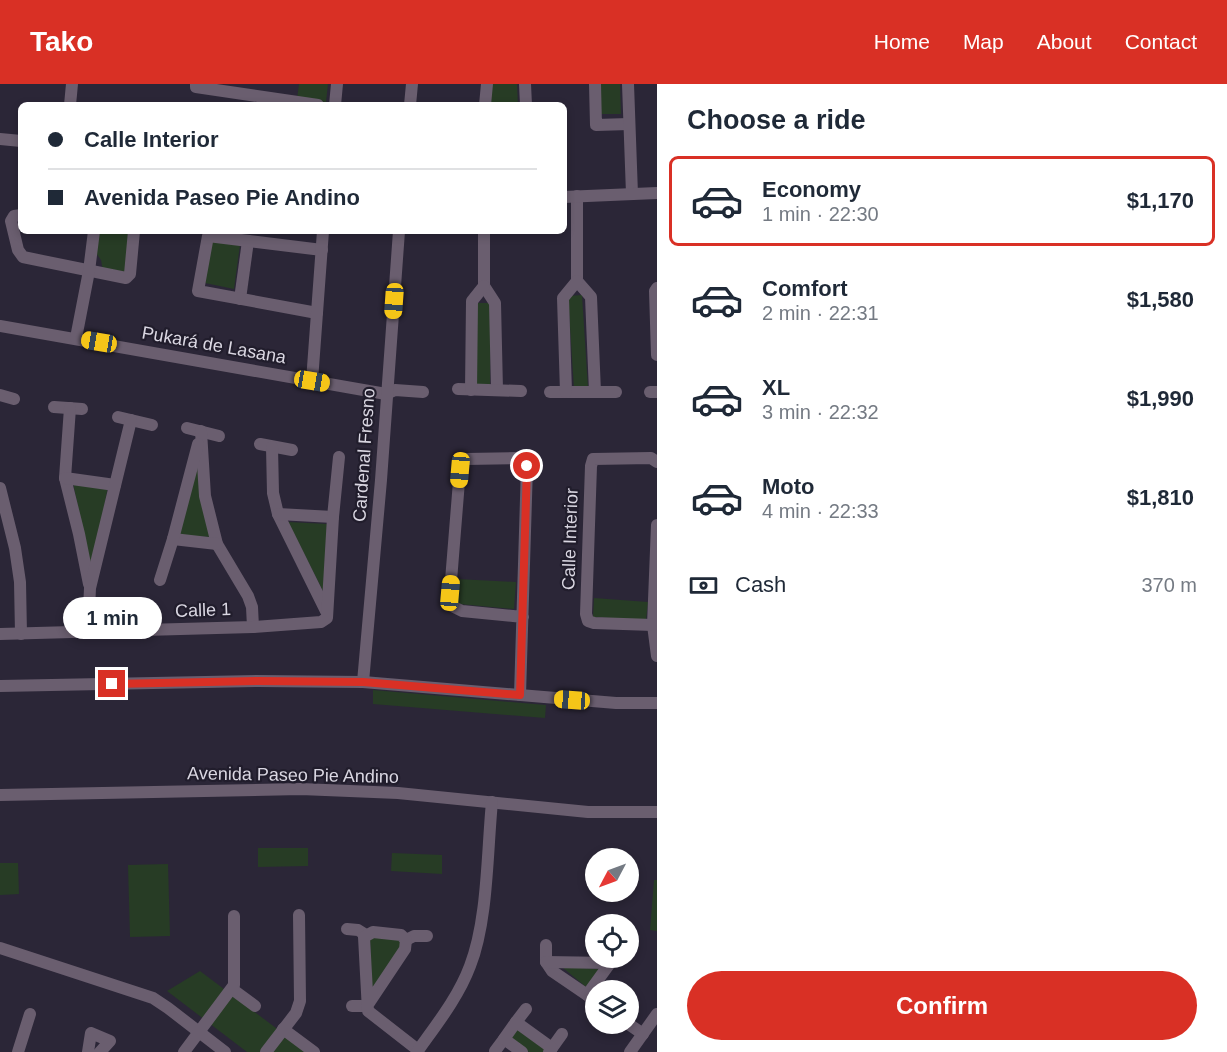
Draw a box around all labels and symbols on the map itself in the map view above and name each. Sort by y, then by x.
car [384,282,404,320]
street label: Pukará de Lasana [140,322,289,368]
car [80,330,118,354]
car [293,369,331,393]
street label: Cardenal Fresno [349,387,379,523]
car [449,451,471,489]
route start [513,452,540,479]
street label: Calle Interior [558,488,582,590]
car [439,574,461,612]
callout: 1 min [63,597,162,639]
street label: Calle 1 [175,599,231,621]
route end [98,670,125,697]
car [553,690,591,710]
street label: Avenida Paseo Pie Andino [187,763,399,787]
north arrow [585,848,639,902]

